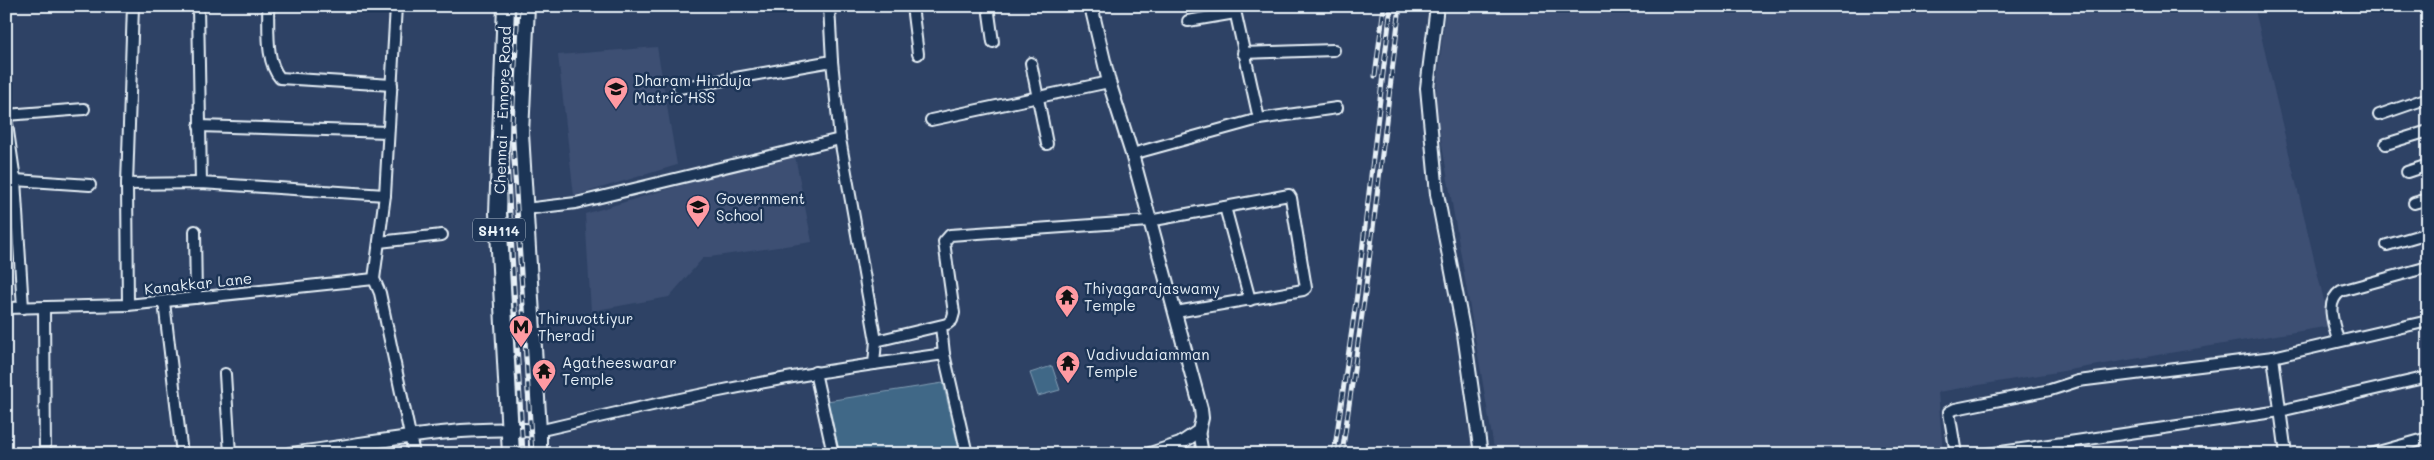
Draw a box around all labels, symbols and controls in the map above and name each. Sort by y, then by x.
street label: Chennai - Ennore Road [489,26,515,194]
place label: Dharam Hinduja Matric HSS [634,70,751,107]
school or university icon: Dharam Hinduja Matric HSS [603,76,629,110]
place label: Government School [716,188,805,225]
school or university icon: Government School [685,194,711,228]
road number: SH114 [473,218,525,242]
street label: Kanakkar Lane [143,267,253,299]
place label: Thiyagarajaswamy Temple [1084,278,1220,315]
temple icon: Thiyagarajaswamy Temple [1054,284,1080,318]
place label: Thiruvottiyur Theradi [538,308,633,345]
metro station icon: Thiruvottiyur Theradi [508,314,534,348]
place label: Vadivudaiamman Temple [1086,344,1210,381]
temple icon: Vadivudaiamman Temple [1055,350,1081,384]
place label: Agatheeswarar Temple [562,352,677,389]
temple icon: Agatheeswarar Temple [531,358,557,392]

